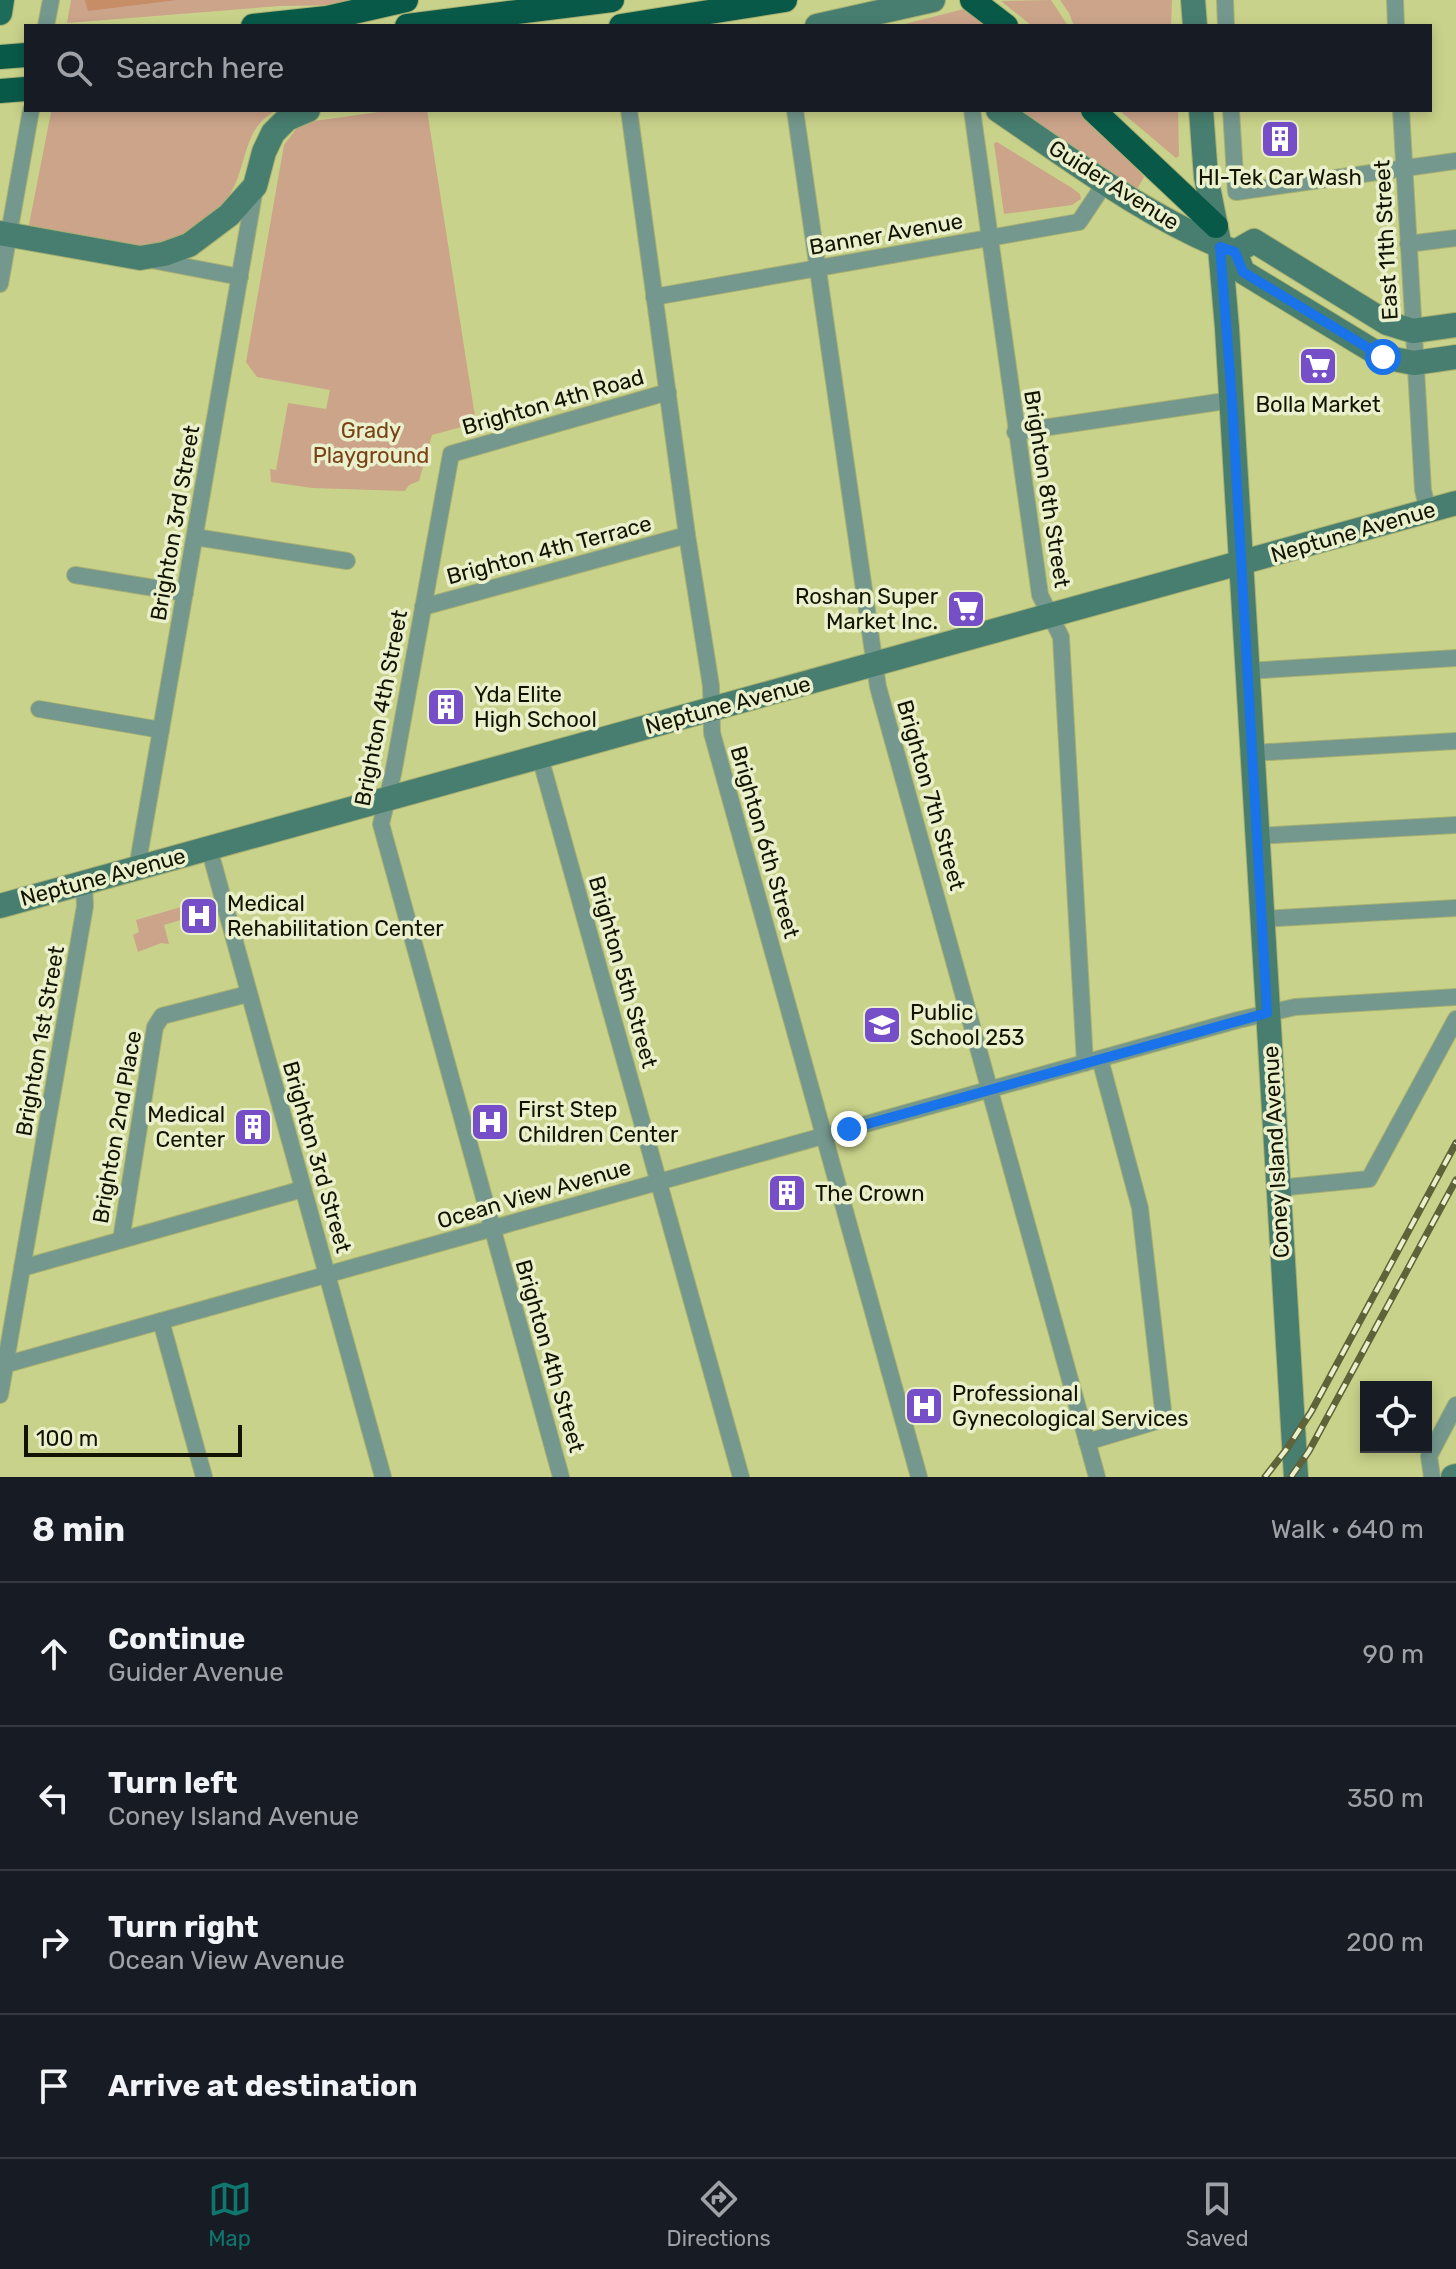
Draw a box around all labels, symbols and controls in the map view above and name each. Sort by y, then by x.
search box [24,24,1432,112]
icon: search [52,46,96,90]
text: Search here [116,50,284,86]
building icon: HI-Tek Car Wash [1259,118,1301,160]
street label: Guider Avenue [1044,134,1184,236]
street label: East 11th Street [1368,159,1404,321]
place label: HI-Tek Car Wash [1198,164,1362,191]
street label: Banner Avenue [807,207,965,261]
route start [1365,339,1401,375]
supermarket icon: Bolla Market [1297,345,1339,387]
street label: Brighton 4th Road [459,363,647,441]
street label: Brighton 8th Street [1018,388,1076,590]
place label: Bolla Market [1255,391,1381,418]
park label: Grady Playground [313,417,429,469]
street label: Brighton 3rd Street [145,423,206,623]
street label: Neptune Avenue [1268,496,1438,568]
street label: Brighton 4th Terrace [443,510,655,590]
place label: Roshan Super Market Inc. [795,583,939,635]
supermarket icon: Roshan Super Market Inc. [945,588,987,630]
street label: Brighton 4th Street [349,607,413,808]
street label: Neptune Avenue [642,670,814,740]
place label: Yda Elite High School [474,681,597,733]
building icon: Yda Elite High School [425,686,467,728]
street label: Brighton 7th Street [891,697,971,894]
street label: Brighton 6th Street [725,743,806,942]
street label: Neptune Avenue [17,842,189,912]
street label: Brighton 5th Street [583,873,663,1072]
place label: Medical Rehabilitation Center [227,890,444,942]
hospital icon: Medical Rehabilitation Center [178,895,220,937]
street label: Brighton 1st Street [10,943,70,1138]
place label: Public School 253 [910,999,1024,1051]
school or university icon: Public School 253 [861,1004,903,1046]
street label: Brighton 2nd Place [87,1028,147,1226]
street label: Coney Island Avenue [1257,1045,1295,1259]
street label: Brighton 3rd Street [277,1058,357,1256]
place label: First Step Children Center [518,1096,679,1148]
place label: Medical Center [147,1101,226,1153]
hospital icon: First Step Children Center [469,1101,511,1143]
building icon: Medical Center [232,1106,274,1148]
route end [831,1111,867,1147]
street label: Ocean View Avenue [434,1153,634,1235]
building icon: The Crown [766,1172,808,1214]
place label: The Crown [815,1180,925,1207]
street label: Brighton 4th Street [510,1256,591,1456]
place label: Professional Gynecological Services [952,1380,1189,1432]
map controls [1360,1381,1432,1453]
button: locate [1360,1381,1432,1453]
hospital icon: Professional Gynecological Services [903,1385,945,1427]
scale bar [24,1421,242,1457]
text: 100 m [36,1425,98,1452]
text: 8 min [32,1509,125,1550]
text: Walk · 640 m [1271,1514,1424,1545]
text: Continue [108,1621,245,1657]
icon: ahead [32,1632,76,1676]
text: 90 m [1363,1639,1424,1670]
text: Guider Avenue [108,1657,284,1688]
text: Turn left [108,1765,238,1801]
icon: left [32,1776,76,1820]
text: 350 m [1347,1783,1424,1814]
text: Coney Island Avenue [108,1801,359,1832]
text: Turn right [108,1909,259,1945]
icon: right [32,1920,76,1964]
text: 200 m [1346,1927,1424,1958]
text: Ocean View Avenue [108,1945,345,1976]
icon: arrive [32,2064,76,2108]
text: Arrive at destination [108,2068,418,2104]
tab: Map [208,2177,252,2252]
tab: Directions [667,2177,771,2252]
tab: Saved [1186,2177,1249,2252]

